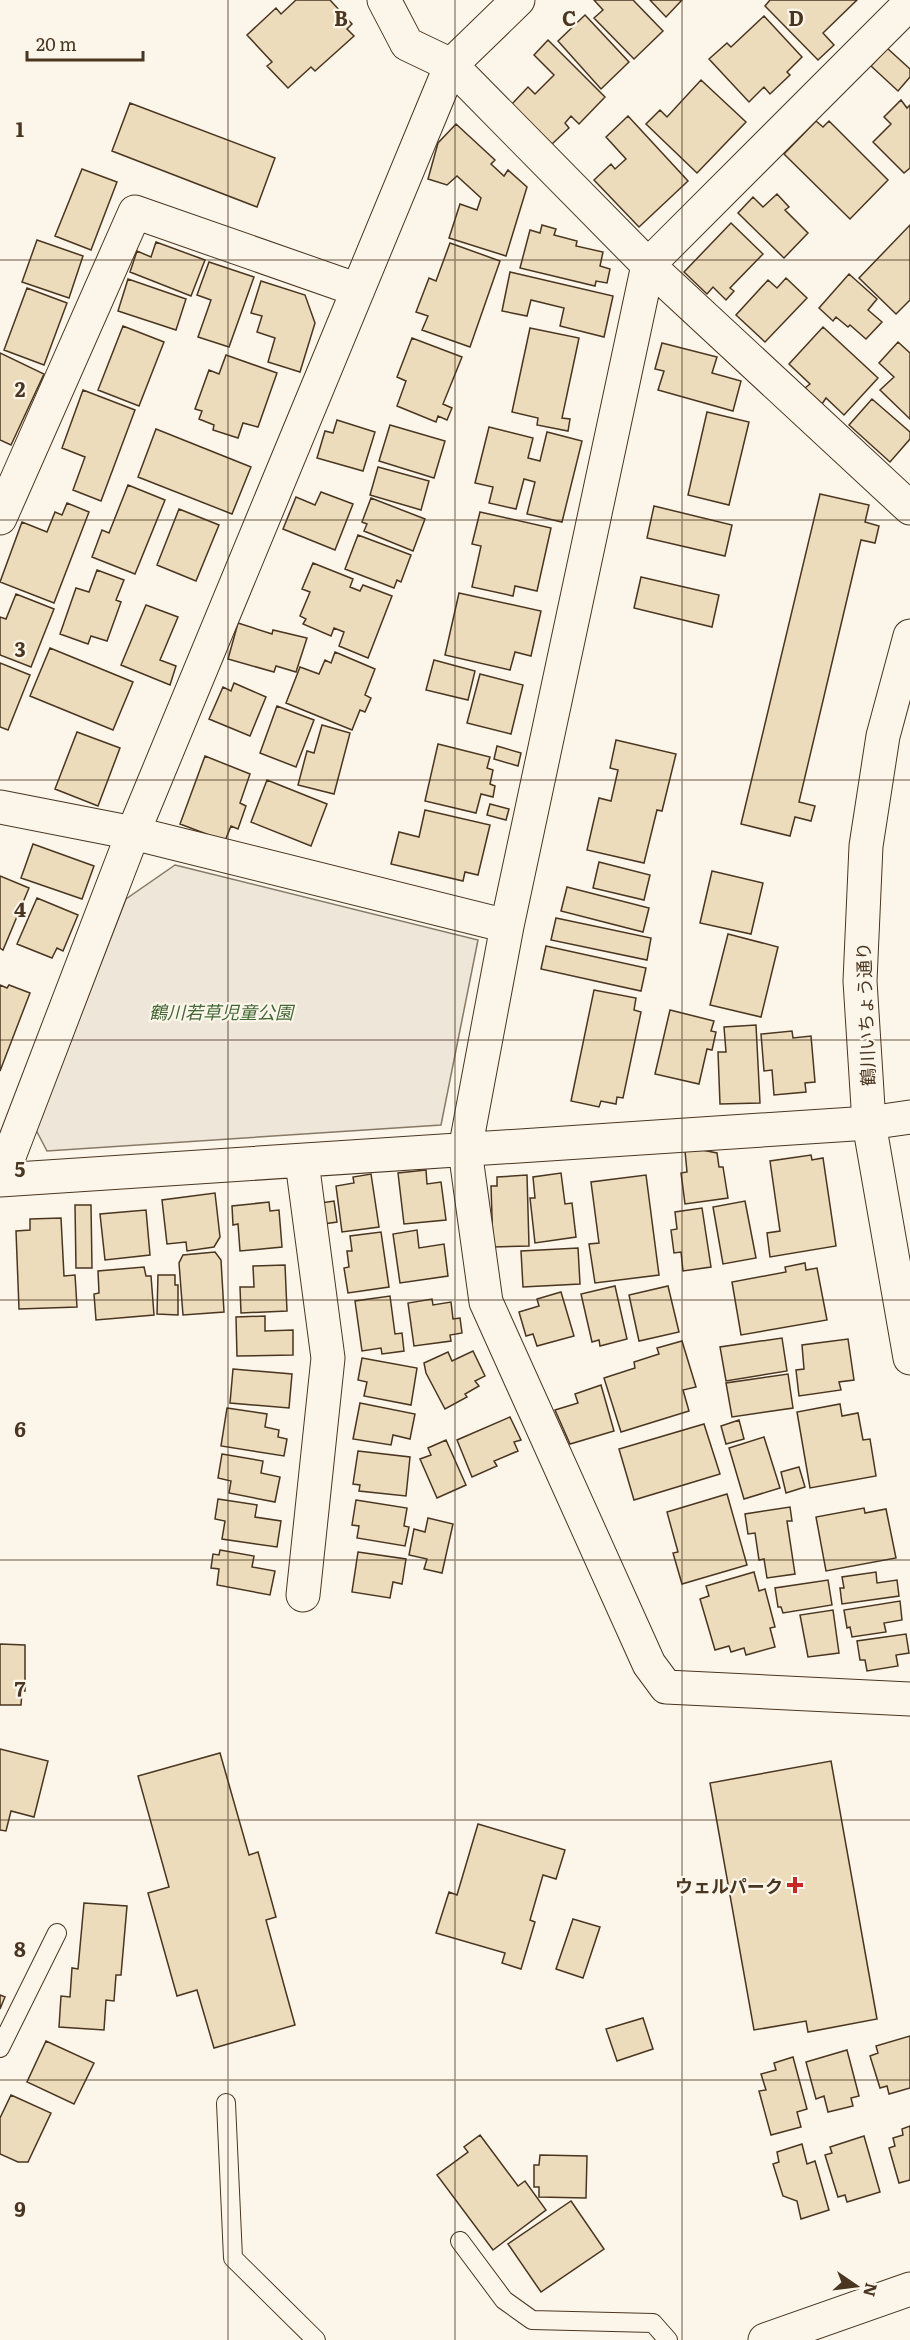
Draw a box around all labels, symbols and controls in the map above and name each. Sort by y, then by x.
text: B [334,2,348,32]
text: C [562,2,576,32]
text: D [788,2,804,32]
scale bar [27,24,142,62]
text: 20 m [36,30,77,57]
text: 1 [16,113,24,143]
text: 2 [15,373,26,403]
text: 3 [14,633,26,663]
text: 4 [14,893,26,923]
street label: 鶴川いちょう通り [849,942,881,1086]
park label: 鶴川若草児童公園 [149,998,296,1025]
text: 5 [15,1153,26,1183]
text: 6 [14,1413,26,1443]
text: 7 [15,1673,26,1703]
place label: ウェルパーク [675,1872,783,1899]
marker: ウェルパーク [788,1878,802,1892]
text: 8 [14,1933,26,1963]
text: 9 [14,2193,26,2223]
north arrow [826,2256,886,2316]
text: N [858,2280,885,2299]

